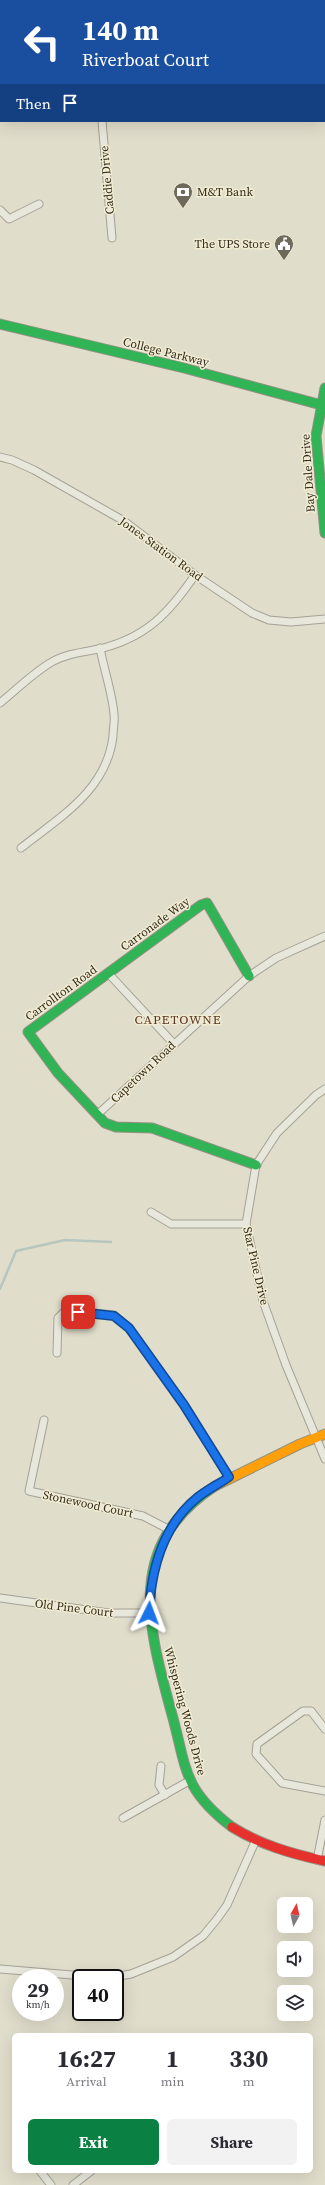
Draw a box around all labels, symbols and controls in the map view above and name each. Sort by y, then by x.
text: 140 m [82,11,159,49]
icon: left [16,16,68,68]
text: Riverboat Court [82,47,209,72]
icon: arrive [59,92,81,114]
text: Then [16,93,51,114]
street label: Caddie Drive [96,145,118,215]
bank icon: M&T Bank [172,181,194,209]
place label: M&T Bank [197,184,253,200]
public building icon: The UPS Store [273,233,295,261]
place label: The UPS Store [194,236,270,252]
street label: College Parkway [121,334,211,371]
street label: Bay Dale Drive [297,433,319,513]
street label: Jones Station Road [115,513,206,585]
street label: Carronade Way [117,893,193,955]
street label: Carrollton Road [22,961,100,1024]
district label: CAPETOWNE [134,1011,222,1028]
street label: Capetown Road [107,1038,179,1106]
street label: Star Pine Drive [239,1225,273,1307]
pin [61,1295,95,1329]
icon: arrive [67,1301,89,1323]
street label: Stonewood Court [41,1487,135,1521]
position arrow [128,1592,170,1634]
street label: Old Pine Court [34,1595,114,1621]
street label: Whispering Woods Drive [160,1645,210,1777]
north arrow [277,1897,313,1933]
map controls [277,1897,313,2021]
button: sound [277,1941,313,1977]
speed limit sign: 40 [72,1969,124,2021]
text: 29 [27,1976,49,2004]
button: layers [277,1985,313,2021]
text: km/h [26,1998,50,2011]
text: 16:27 [57,2042,116,2075]
text: 1 [166,2042,179,2075]
text: 330 [229,2042,268,2075]
text: Arrival [66,2073,107,2090]
text: min [161,2073,184,2090]
text: m [243,2073,255,2090]
button: Exit [28,2119,159,2165]
button: Share [167,2119,297,2165]

